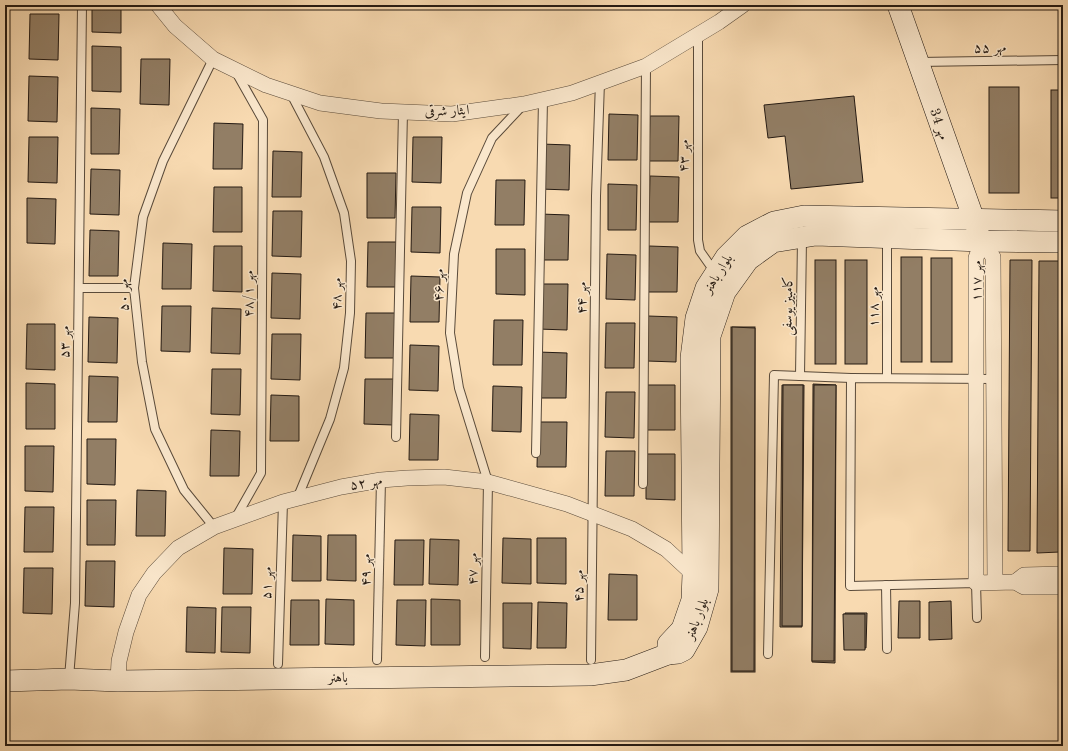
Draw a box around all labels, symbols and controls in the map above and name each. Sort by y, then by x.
street label: مهر ۵۵ [974,41,1006,57]
street label: ایثار شرقی [424,103,470,121]
street label: مهر 34 [925,106,951,142]
street label: مهر ۴۳ [677,140,693,172]
street label: بلوار باهنر [700,252,736,298]
street label: مهر ۱۱۷ [970,261,986,301]
street label: مهر ۴۶ [431,269,449,302]
street label: مهر ۴۸/۱ [242,271,258,317]
street label: کامبیز یوسفی [779,276,799,336]
street label: مهر ۴۸ [330,278,346,310]
street label: مهر ۵۰ [117,279,133,311]
street label: مهر ۴۴ [575,282,591,314]
street label: مهر ۱۱۸ [867,287,883,327]
street label: مهر ۵۳ [58,326,74,358]
street label: مهر ۵۲ [349,474,383,494]
street label: مهر ۴۷ [466,553,482,585]
street label: مهر ۴۹ [359,554,375,586]
street label: مهر ۵۱ [259,567,277,600]
street label: مهر ۴۵ [572,570,588,602]
street label: بلوار باهنر [682,596,712,644]
street label: باهنر [326,671,348,686]

